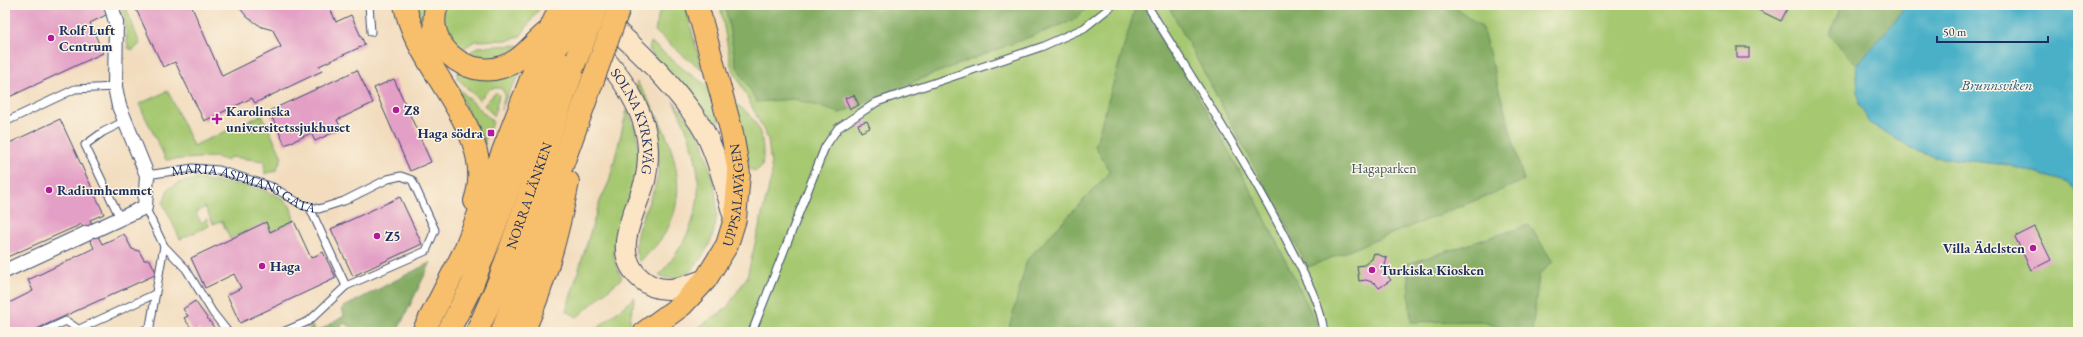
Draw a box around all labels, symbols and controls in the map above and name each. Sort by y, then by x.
scale bar [1937,18,2048,44]
place label: Rolf Luft Centrum [59,21,116,55]
text: 50 m [1943,24,1967,40]
marker: Rolf Luft Centrum [46,33,56,43]
street label: SOLNA KYRKVÄG [607,64,657,176]
water label: Brunnsviken [1960,75,2033,94]
place label: Z8 [404,101,420,119]
place label: Karolinska universitetssjukhuset [226,102,351,136]
marker: Z8 [391,105,401,115]
marker: Karolinska universitetssjukhuset [211,113,223,125]
place label: Haga södra [417,124,484,142]
marker: Haga södra [486,128,496,138]
street label: NORRA LÄNKEN [502,140,556,252]
street label: UPPSALAVÄGEN [718,142,748,249]
street label: MARIA ASPMANS GATA [170,159,318,217]
park label: Hagaparken [1351,159,1417,177]
place label: Radiumhemmet [57,181,153,199]
marker: Radiumhemmet [44,185,54,195]
place label: Z5 [385,227,401,245]
marker: Z5 [372,231,382,241]
place label: Villa Ädelsten [1943,239,2025,257]
marker: Villa Ädelsten [2028,243,2038,253]
place label: Haga [270,257,301,275]
marker: Haga [257,261,267,271]
place label: Turkiska Kiosken [1380,261,1484,279]
marker: Turkiska Kiosken [1367,265,1377,275]

